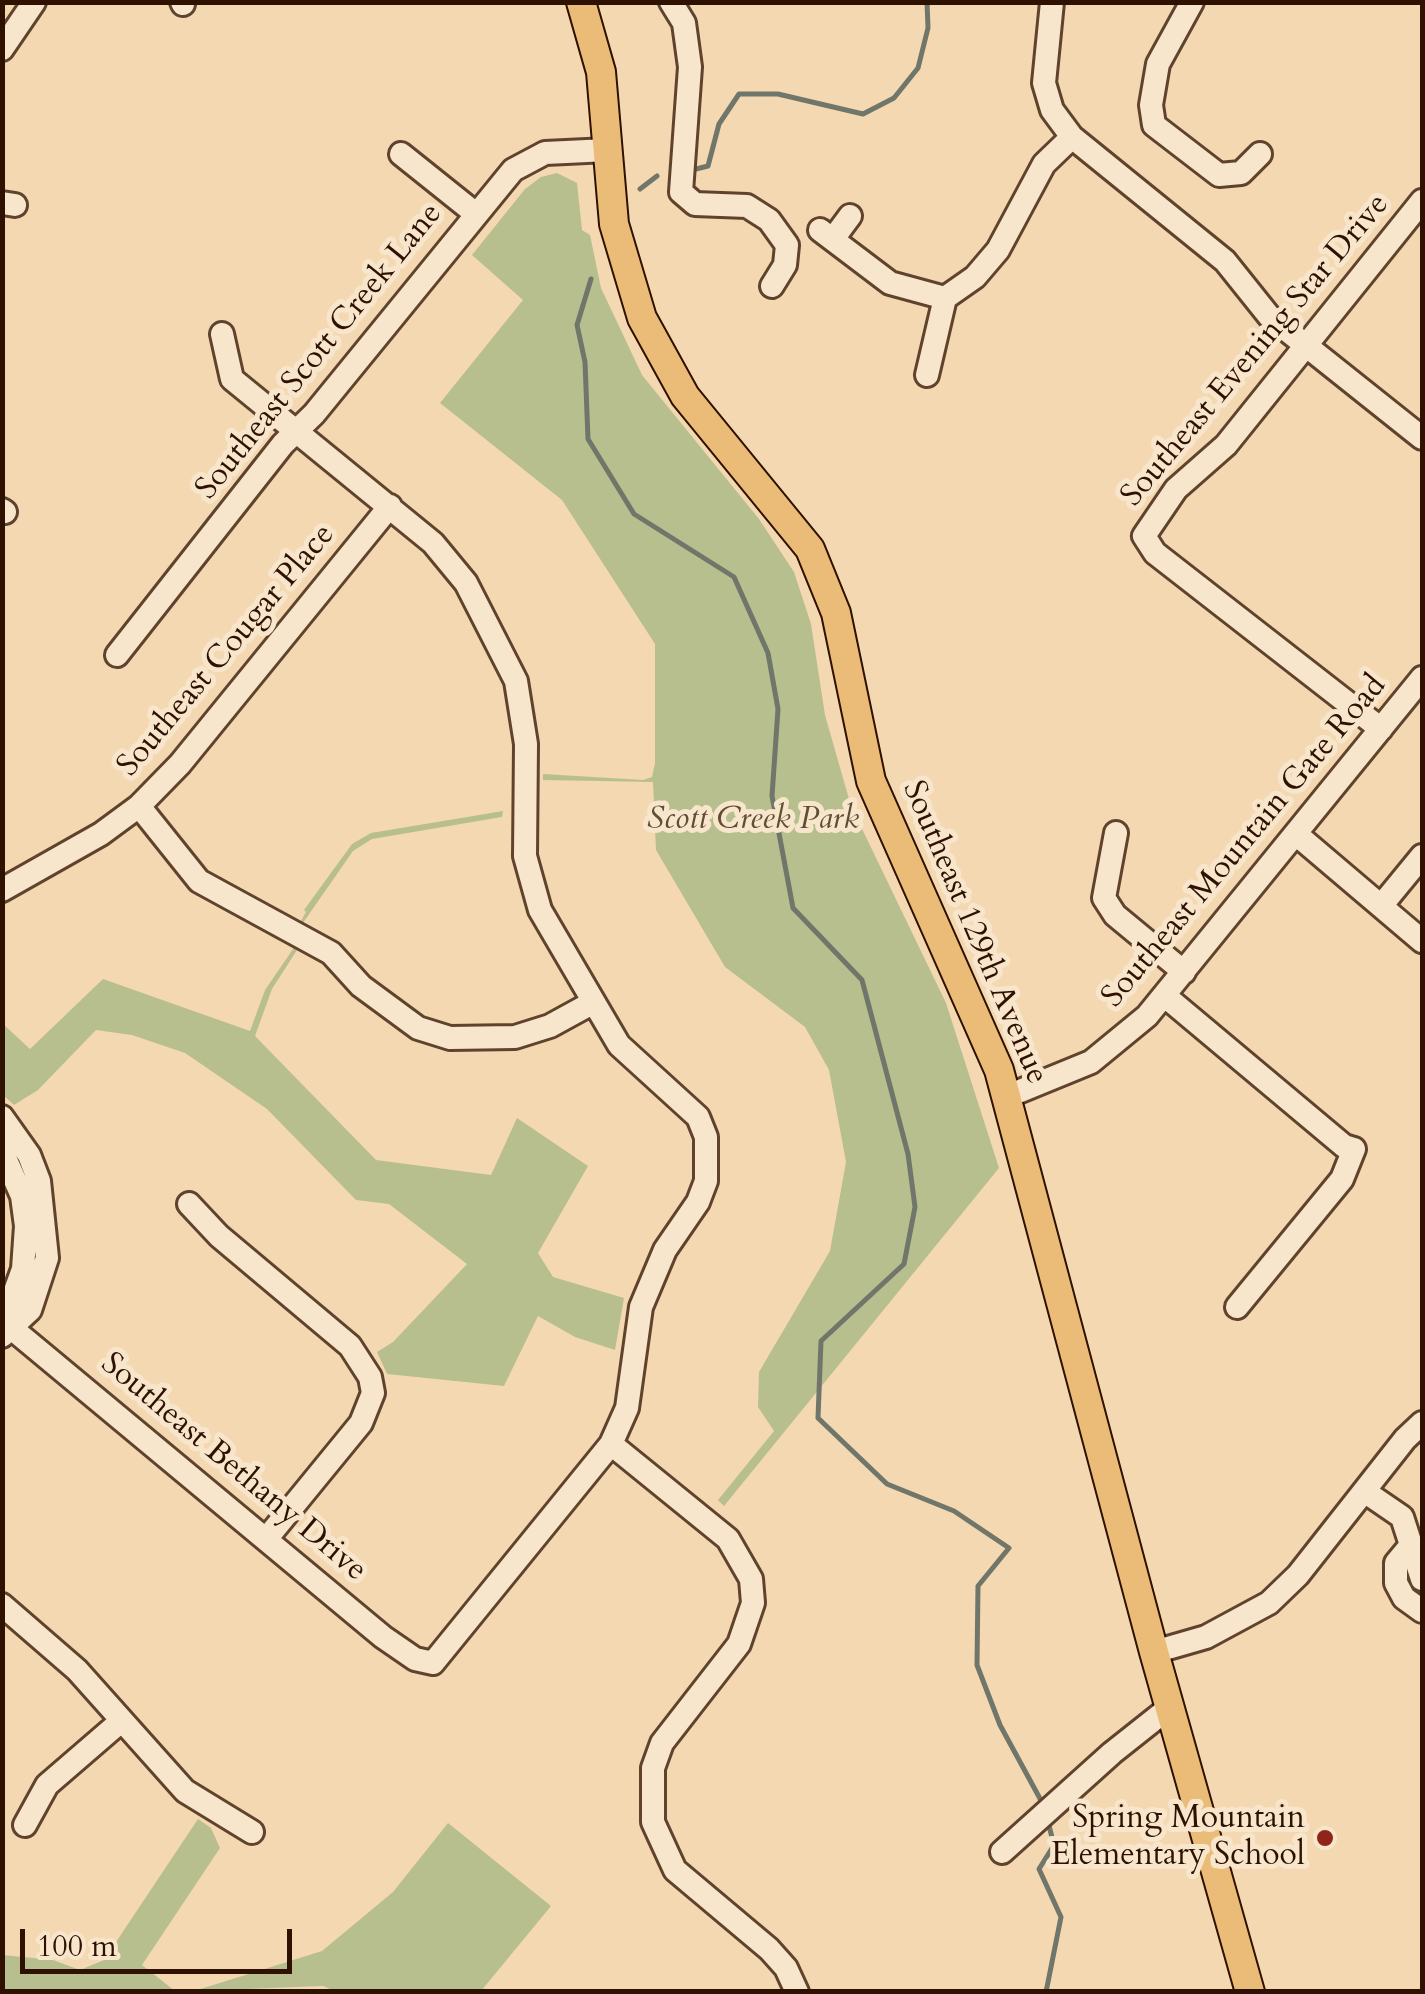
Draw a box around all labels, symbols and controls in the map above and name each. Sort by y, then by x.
street label: Southeast Evening Star Drive [1114,187,1398,515]
street label: Southeast Scott Creek Lane [189,196,451,508]
street label: Southeast Cougar Place [110,517,344,785]
street label: Southeast Mountain Gate Road [1095,668,1395,1016]
street label: Southeast 129th Avenue [893,776,1055,1090]
park label: Scott Creek Park [647,802,859,840]
street label: Southeast Bethany Drive [92,1346,374,1590]
place label: Spring Mountain Elementary School [1051,1801,1305,1876]
marker: Spring Mountain Elementary School [1314,1827,1336,1849]
scale bar [25,1909,298,1971]
text: 100 m [37,1926,117,1967]

